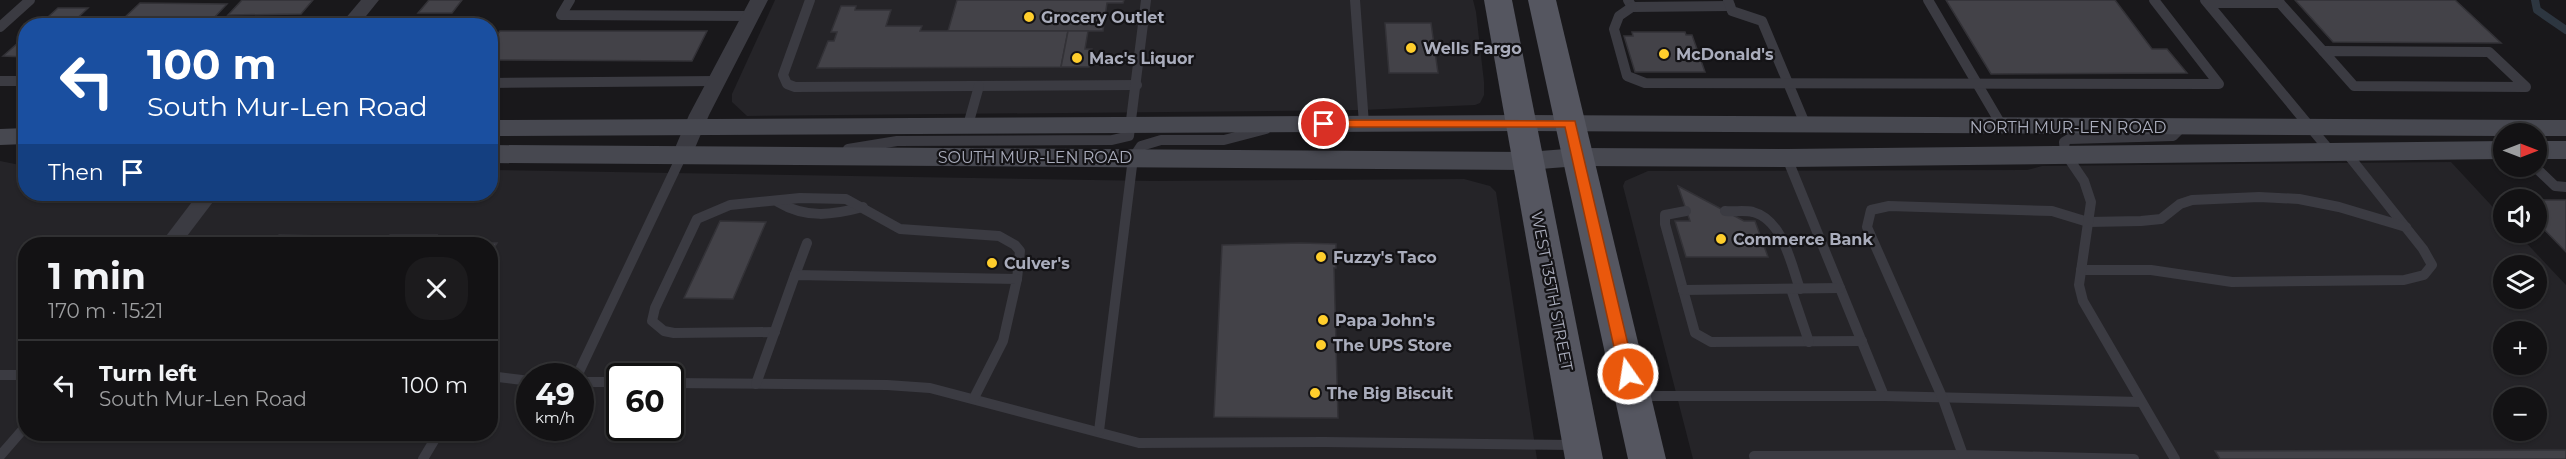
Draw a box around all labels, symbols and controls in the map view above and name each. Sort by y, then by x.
place label: Grocery Outlet [1041,8,1164,27]
marker: Grocery Outlet [1022,10,1036,24]
text: 100 m [147,38,276,90]
place label: Wells Fargo [1423,39,1522,58]
marker: Wells Fargo [1404,41,1418,55]
icon: left [48,42,126,120]
place label: McDonald's [1676,45,1774,64]
marker: McDonald's [1657,47,1671,61]
place label: Mac's Liquor [1089,49,1194,68]
marker: Mac's Liquor [1070,51,1084,65]
text: South Mur-Len Road [147,90,428,123]
pin [1298,98,1349,149]
icon: arrive [1307,107,1340,140]
street label: NORTH MUR-LEN ROAD [1970,118,2166,137]
north arrow [2493,123,2547,177]
map controls [2493,123,2547,441]
street label: SOUTH MUR-LEN ROAD [938,148,1132,167]
icon: arrive [116,156,149,189]
text: Then [48,159,104,186]
button: sound [2493,189,2547,243]
street label: WEST 135TH STREET [1527,210,1577,373]
place label: Commerce Bank [1733,230,1873,249]
marker: Commerce Bank [1714,232,1728,246]
place label: Fuzzy's Taco [1333,248,1437,267]
marker: Fuzzy's Taco [1314,250,1328,264]
text: 1 min [48,254,146,298]
place label: Culver's [1004,254,1070,273]
button: layers [2493,255,2547,309]
marker: Culver's [985,256,999,270]
button: close [405,257,468,320]
text: 170 m · 15:21 [48,299,163,323]
place label: Papa John's [1335,311,1436,330]
marker: Papa John's [1316,313,1330,327]
button: + [2493,321,2547,375]
place label: The UPS Store [1333,336,1452,355]
marker: The UPS Store [1314,338,1328,352]
position arrow [1596,342,1660,406]
text: Turn left [99,360,197,387]
speed limit sign: 60 [606,363,684,441]
icon: left [48,369,81,402]
text: 100 m [402,372,468,399]
text: 49 [535,376,575,413]
place label: The Big Biscuit [1327,384,1453,403]
marker: The Big Biscuit [1308,386,1322,400]
text: South Mur-Len Road [99,387,307,411]
button: − [2493,387,2547,441]
text: km/h [535,408,575,427]

